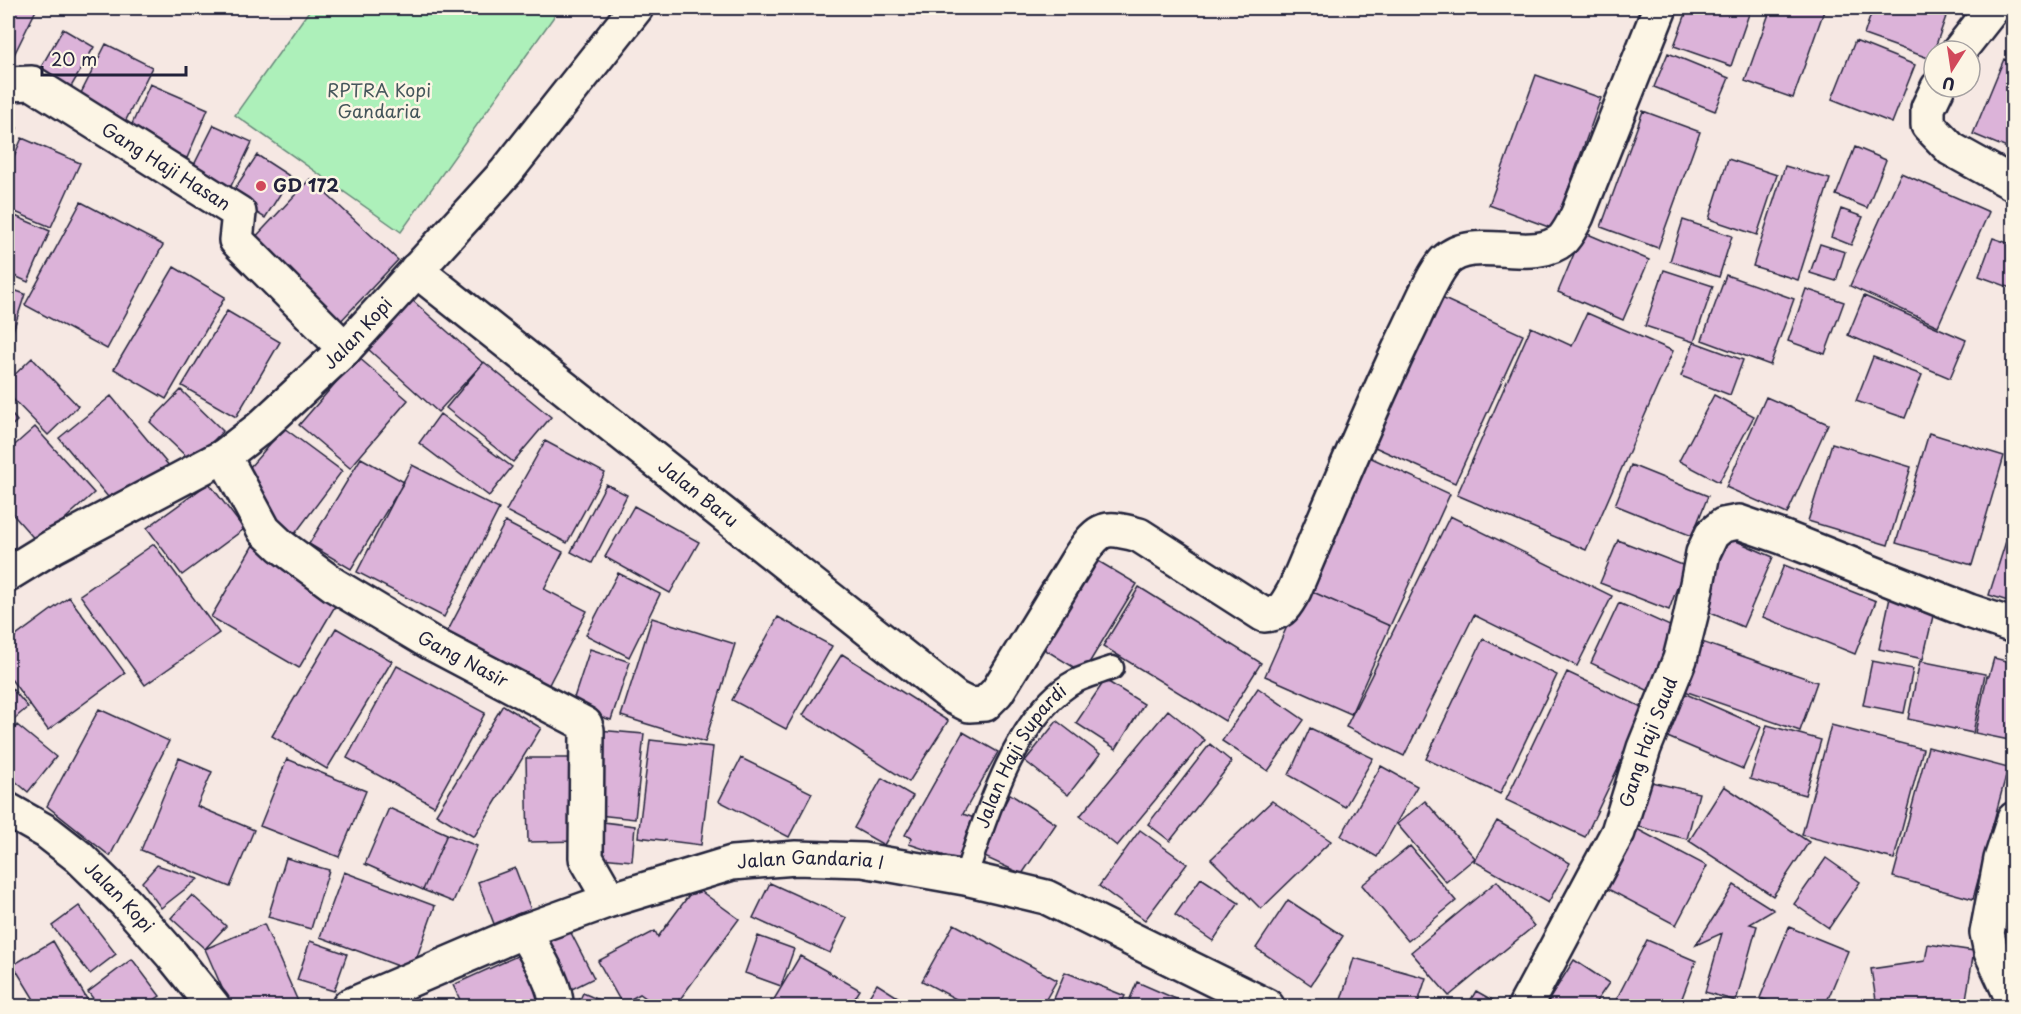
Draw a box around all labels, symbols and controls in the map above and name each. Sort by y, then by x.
scale bar [42,39,186,77]
north arrow [1922,39,1982,99]
text: 20 m [51,45,97,72]
text: U [1940,72,1957,98]
park label: RPTRA Kopi Gandaria [327,76,431,124]
street label: Gang Haji Hasan [97,115,236,217]
place label: GD 172 [273,171,339,198]
marker: GD 172 [254,179,268,193]
street label: Jalan Kopi [316,291,398,375]
street label: Jalan Baru [653,452,745,533]
street label: Gang Nasir [413,623,514,694]
street label: Gang Haji Saud [1611,673,1683,811]
street label: Jalan Haji Supardi [968,677,1072,832]
street label: Jalan Gandaria I [736,843,886,875]
street label: Jalan Kopi [79,854,161,938]

